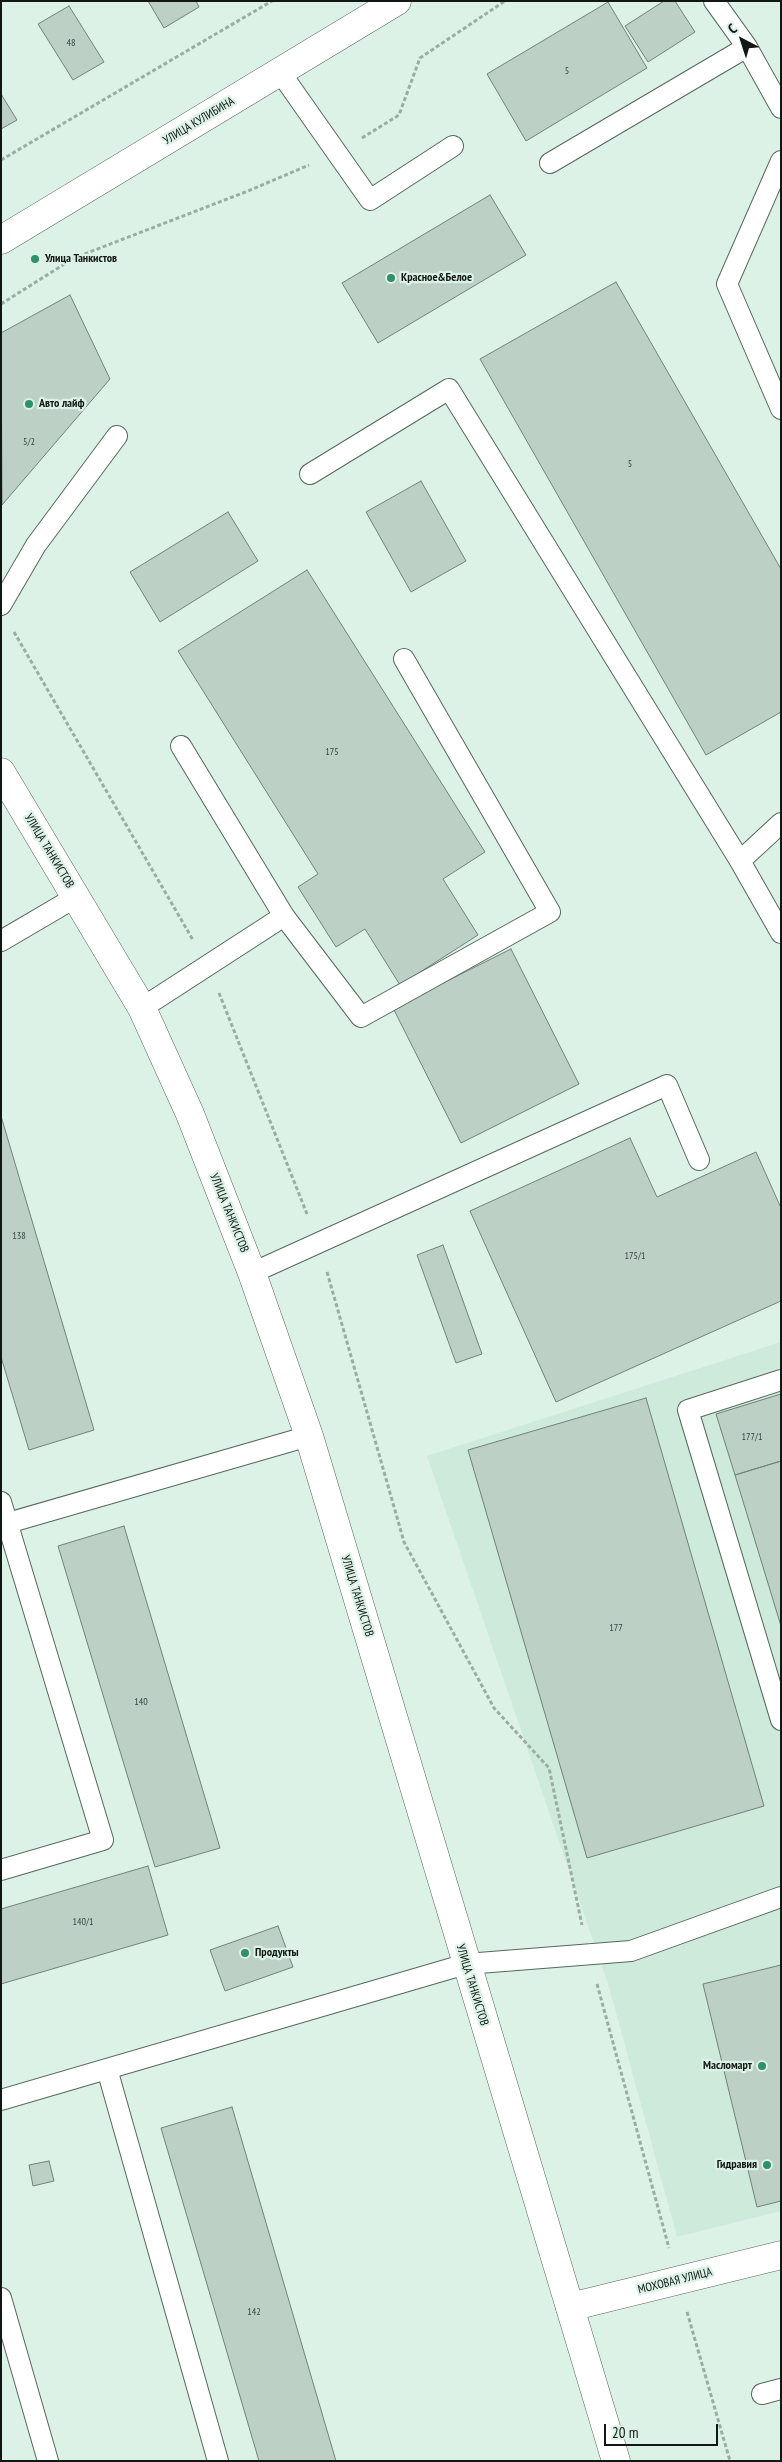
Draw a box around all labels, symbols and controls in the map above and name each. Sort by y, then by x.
north arrow [717,15,767,65]
text: С [724,20,741,37]
house number: 48 [67,37,75,49]
house number: 5 [565,65,569,77]
street label: УЛИЦА КУЛИБИНА [161,94,237,148]
place label: Улица Танкистов [45,252,117,266]
marker: Улица Танкистов [29,253,41,265]
place label: Красное&Белое [401,271,472,285]
marker: Красное&Белое [385,272,397,284]
place label: Авто лайф [39,397,84,411]
marker: Авто лайф [23,398,35,410]
house number: 5/2 [23,436,35,448]
house number: 5 [628,458,632,470]
house number: 175 [325,746,339,758]
street label: УЛИЦА ТАНКИСТОВ [21,811,77,891]
street label: УЛИЦА ТАНКИСТОВ [207,1171,251,1255]
house number: 138 [12,1230,26,1242]
house number: 175/1 [625,1250,645,1262]
house number: 177/1 [742,1431,762,1443]
street label: УЛИЦА ТАНКИСТОВ [338,1554,376,1638]
house number: 177 [609,1622,623,1634]
house number: 140 [134,1696,148,1708]
house number: 140/1 [73,1916,93,1928]
street label: УЛИЦА ТАНКИСТОВ [453,1943,491,2027]
place label: Продукты [255,1946,299,1960]
marker: Продукты [239,1947,251,1959]
place label: Масломарт [703,2059,752,2073]
marker: Масломарт [756,2060,768,2072]
place label: Гидравия [717,2158,757,2172]
marker: Гидравия [761,2159,773,2171]
street label: МОХОВАЯ УЛИЦА [636,2265,714,2297]
house number: 142 [247,2306,261,2318]
scale bar [607,2414,721,2446]
text: 20 m [612,2423,638,2442]

